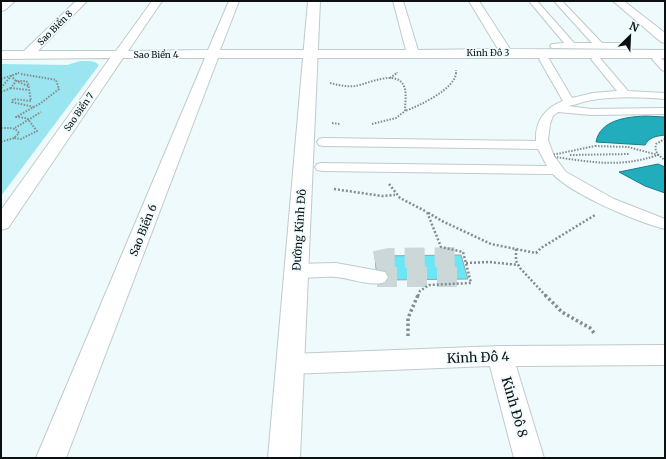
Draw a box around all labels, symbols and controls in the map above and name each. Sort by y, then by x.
street label: Sao Biển 8 [35,8,74,47]
north arrow [610,16,650,56]
text: N [627,19,641,35]
street label: Kinh Đô 3 [467,47,509,58]
street label: Sao Biển 4 [134,49,179,60]
street label: Sao Biển 7 [61,90,96,133]
street label: Đường Kinh Đô [289,188,309,271]
street label: Sao Biển 6 [126,202,160,258]
street label: Kinh Đô 4 [446,348,510,367]
street label: Kinh Đô 8 [498,375,531,440]

